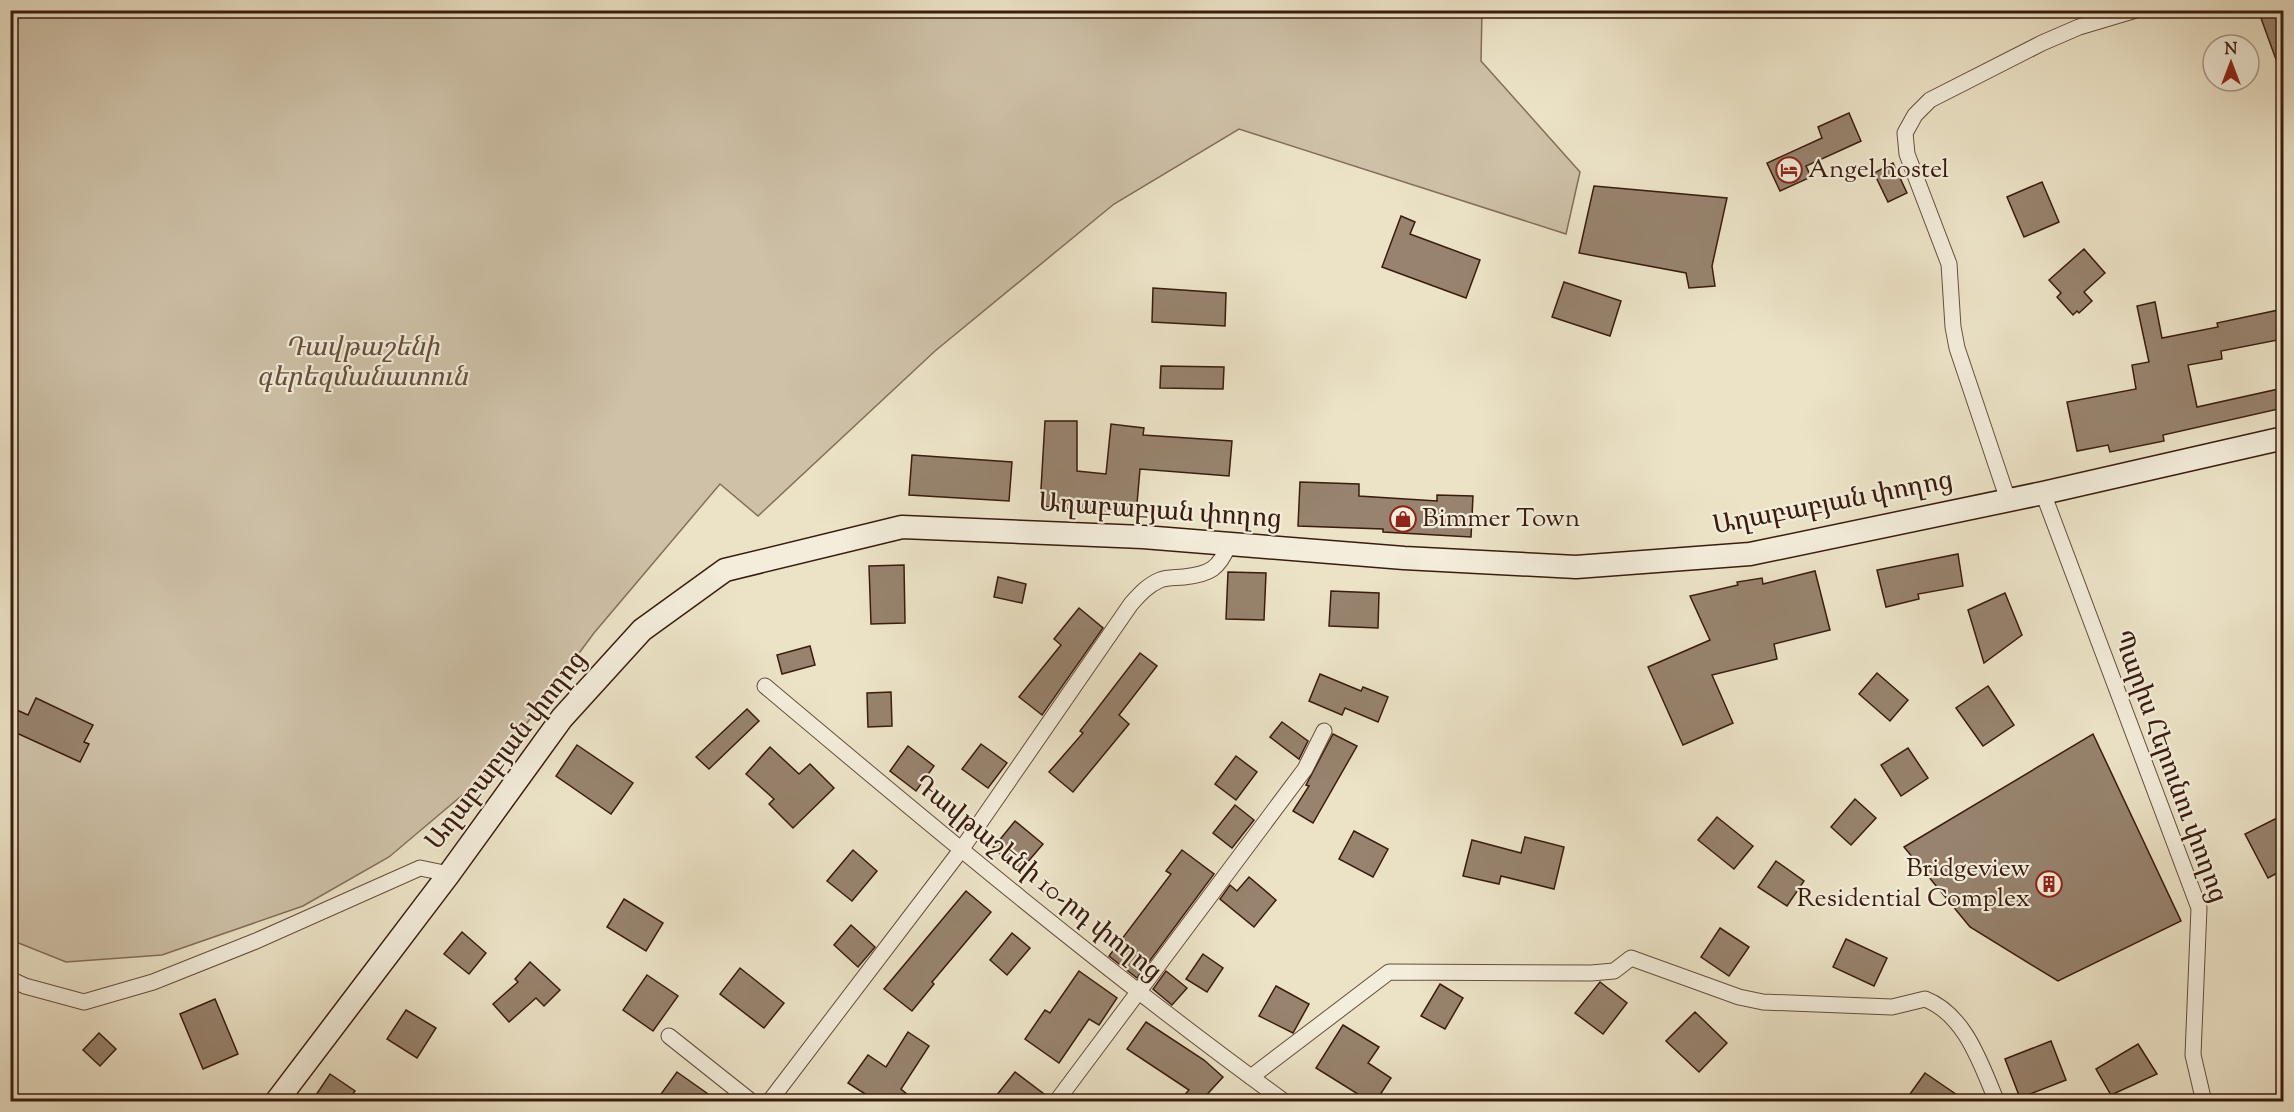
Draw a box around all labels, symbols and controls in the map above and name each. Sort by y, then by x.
north arrow [2201,33,2261,93]
text: N [2225,39,2238,62]
place label: Angel hostel [1808,152,1949,189]
hotel icon: Angel hostel [1774,155,1804,185]
park label: Դավթաշենի գերեզմանատուն [257,330,468,397]
street label: Աղաբաբյան փողոց [1710,463,1956,545]
street label: Աղաբաբյան փողոց [1037,485,1283,539]
place label: Bimmer Town [1422,501,1580,538]
shop icon: Bimmer Town [1388,504,1418,534]
street label: Պարիս Հերունու փողոց [2102,626,2236,908]
street label: Աղաբաբյան փողոց [417,644,597,858]
street label: Դավթաշենի 10-րդ փողոց [905,767,1169,991]
place label: Bridgeview Residential Complex [1797,851,2030,918]
building icon: Bridgeview Residential Complex [2034,869,2064,899]

